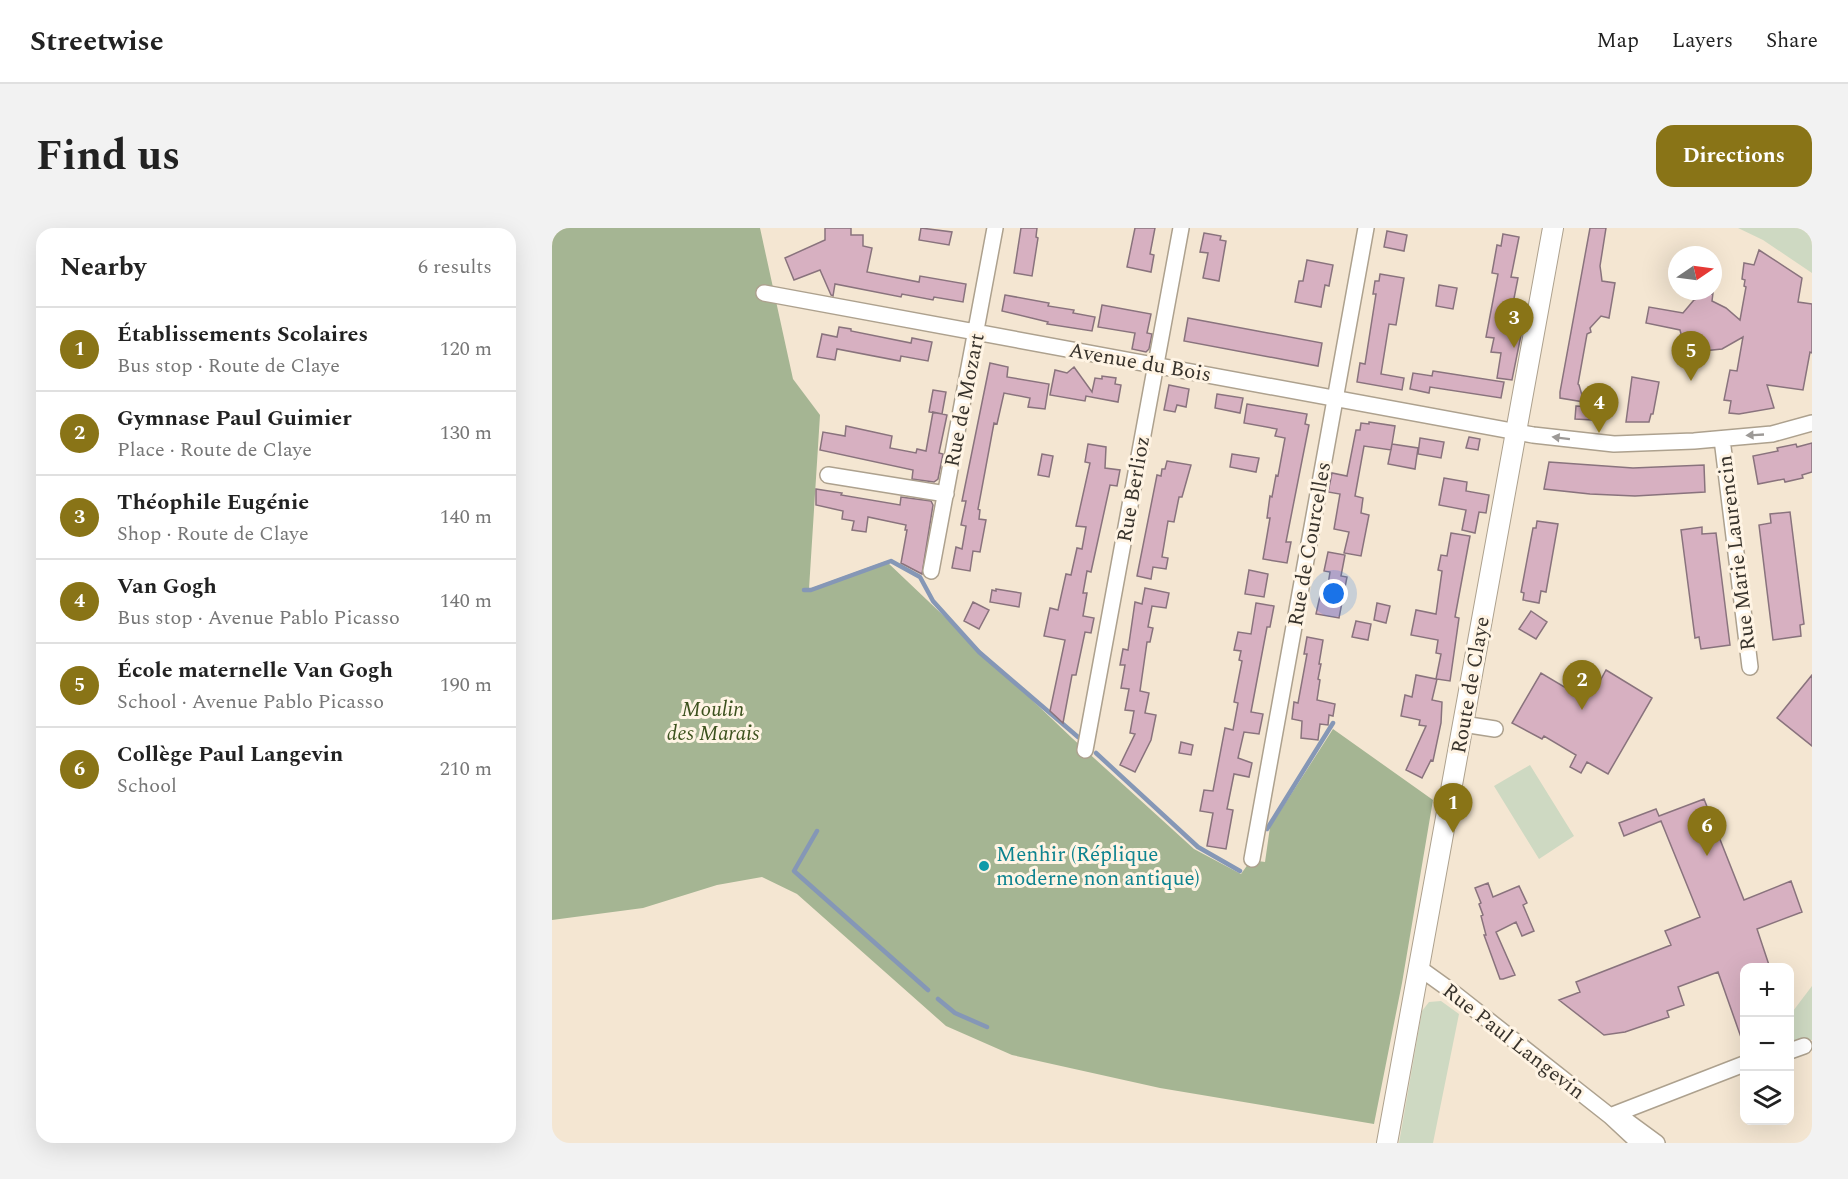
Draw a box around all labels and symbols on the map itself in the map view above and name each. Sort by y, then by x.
north arrow [1668,246,1722,300]
pin: 3 [1494,298,1534,348]
street label: Rue de Mozart [936,331,994,470]
pin: 5 [1672,332,1710,381]
street label: Avenue du Bois [1066,335,1214,391]
pin: 4 [1580,384,1618,433]
one-way arrow [1745,430,1764,440]
street label: Rue Berlioz [1109,433,1159,545]
one-way arrow [1551,433,1570,443]
street label: Rue Marie Laurencin [1709,453,1765,652]
street label: Rue de Courcelles [1280,459,1340,629]
your location [1319,579,1348,608]
street label: Route de Claye [1443,614,1499,756]
pin: 2 [1562,660,1602,710]
park label: Moulin des Marais [666,694,760,750]
pin: 1 [1434,784,1472,833]
pin: 6 [1688,806,1726,856]
place label: Menhir (Réplique moderne non antique) [996,839,1200,895]
marker: Menhir (Réplique moderne non antique) [977,859,991,873]
street label: Rue Paul Langevin [1435,976,1592,1108]

